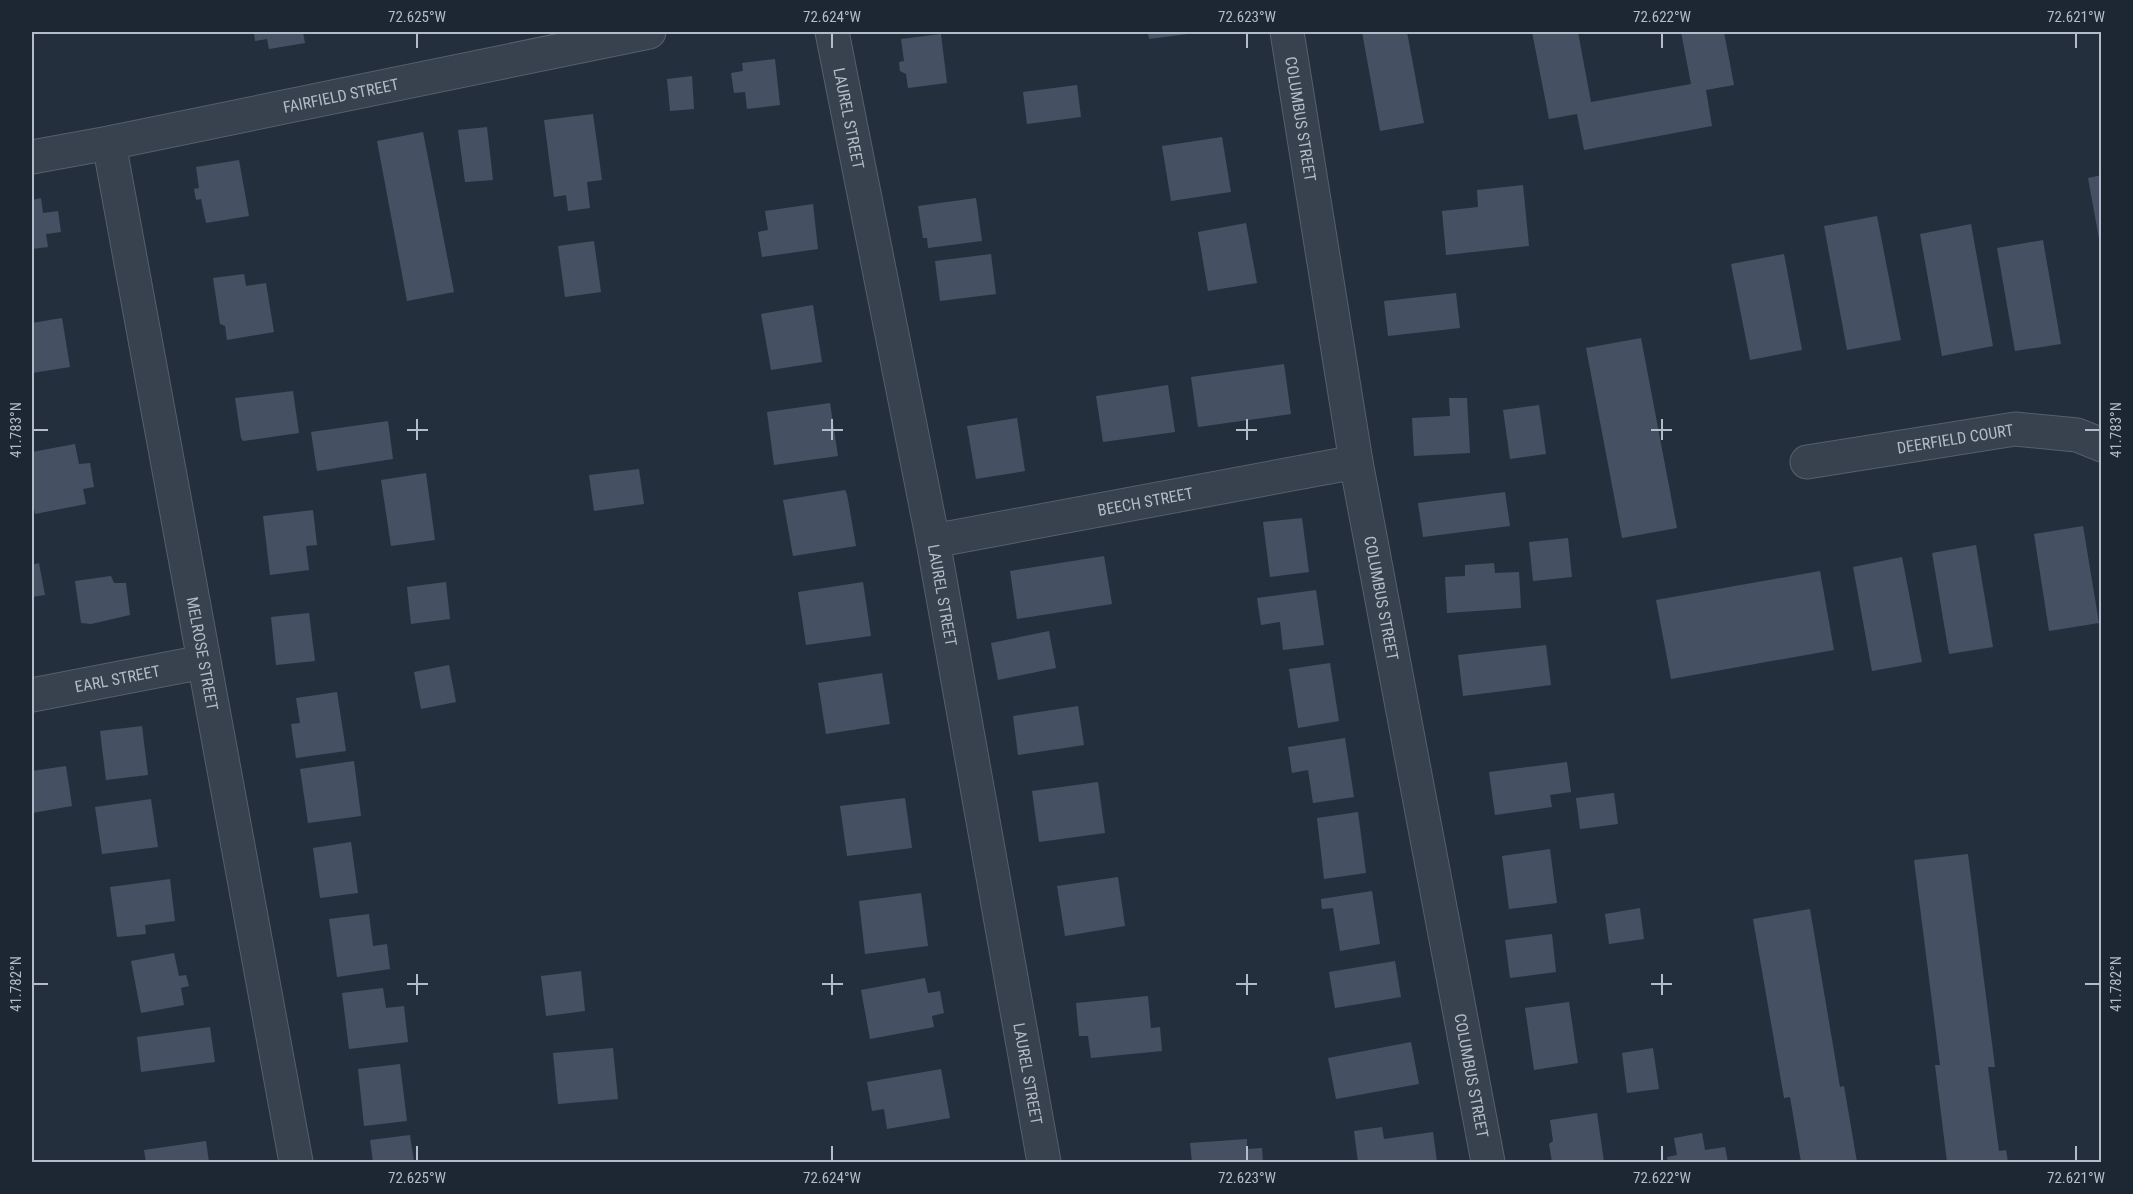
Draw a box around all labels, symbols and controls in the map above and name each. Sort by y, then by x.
text: 72.625°W [388,8,447,26]
text: 72.624°W [803,8,862,26]
text: 72.623°W [1218,8,1277,26]
text: 72.622°W [1633,8,1692,26]
text: 72.621°W [2047,8,2106,26]
street label: COLUMBUS STREET [1282,55,1320,183]
street label: LAUREL STREET [830,66,868,171]
street label: FAIRFIELD STREET [281,74,400,116]
text: 41.783°N [7,402,25,458]
text: 41.783°N [2107,402,2125,458]
street label: DEERFIELD COURT [1896,420,2015,457]
street label: BEECH STREET [1096,483,1195,520]
street label: COLUMBUS STREET [1361,534,1403,662]
street label: LAUREL STREET [924,543,961,648]
street label: MELROSE STREET [183,595,222,712]
street label: EARL STREET [73,661,162,696]
text: 41.782°N [7,956,25,1012]
text: 41.782°N [2107,956,2125,1012]
street label: COLUMBUS STREET [1451,1012,1493,1139]
street label: LAUREL STREET [1010,1021,1047,1126]
text: 72.625°W [388,1169,447,1187]
text: 72.624°W [803,1169,862,1187]
text: 72.623°W [1218,1169,1277,1187]
text: 72.622°W [1633,1169,1692,1187]
text: 72.621°W [2047,1169,2106,1187]

